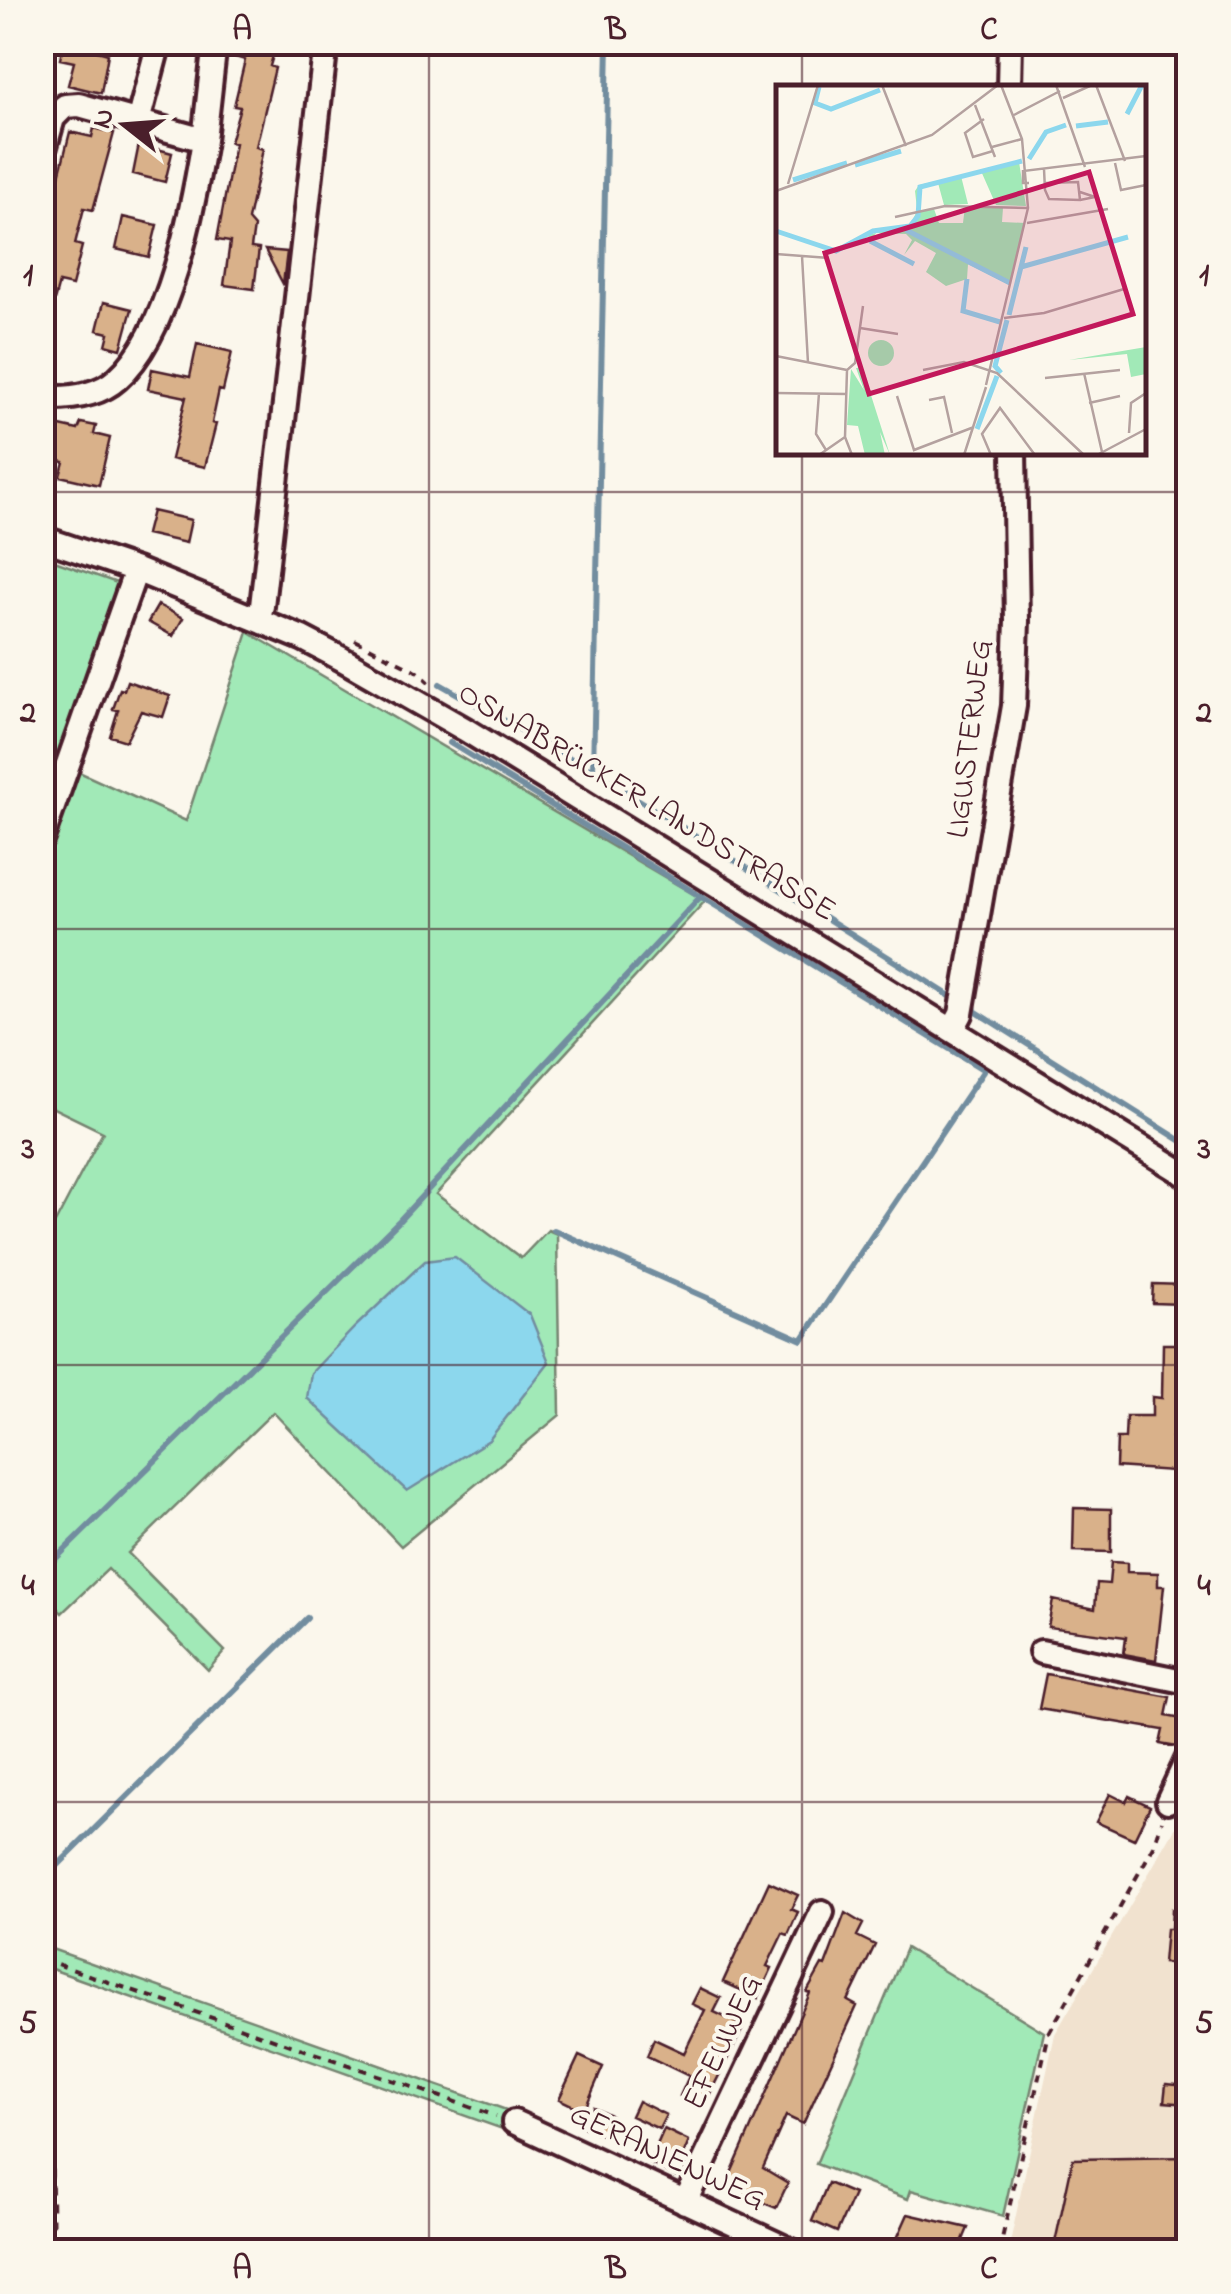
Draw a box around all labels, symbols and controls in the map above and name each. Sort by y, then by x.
text: A [232,8,252,55]
text: B [603,8,627,55]
text: C [980,8,998,55]
north arrow [75,75,175,175]
inset map [776,85,1146,455]
text: N [82,104,127,134]
text: 1 [23,254,33,301]
text: 1 [1199,254,1209,301]
street label: LIGUSTERWEG [935,637,1007,841]
street label: OSNABRÜCKER LANDSTRASSE [448,671,844,935]
text: 2 [19,691,36,738]
text: 2 [1195,691,1212,738]
text: 3 [20,1127,35,1174]
text: 3 [1196,1127,1211,1174]
text: 4 [21,1564,35,1611]
text: 4 [1197,1564,1211,1611]
street label: EFEUWEG [672,1968,776,2118]
text: 5 [19,2001,37,2048]
text: 5 [1195,2001,1213,2048]
street label: GERANIENWEG [561,2092,773,2224]
text: A [232,2247,252,2294]
text: B [603,2247,627,2294]
text: C [980,2247,998,2294]

